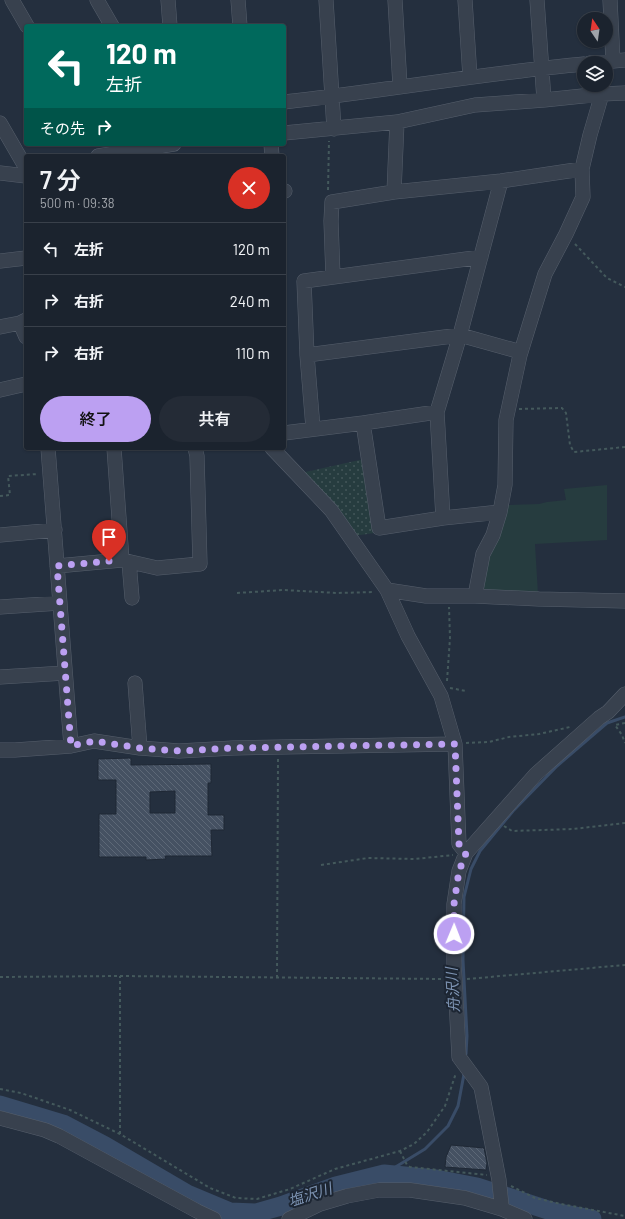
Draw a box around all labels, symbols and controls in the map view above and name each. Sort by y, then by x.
north arrow [577,12,613,48]
map controls [577,12,613,92]
text: 120 m [106,36,177,70]
icon: left [40,40,92,92]
button: layers [577,56,613,92]
text: 左折 [106,73,142,95]
icon: right [93,116,115,138]
text: その先 [40,119,85,137]
text: 7 分 [40,165,81,194]
button: close [228,167,270,209]
text: 500 m · 09:38 [40,195,115,211]
icon: left [40,238,62,260]
text: 左折 [74,240,104,258]
text: 120 m [233,240,270,258]
icon: right [40,290,62,312]
text: 右折 [74,292,104,310]
text: 240 m [230,292,270,310]
icon: right [40,342,62,364]
text: 右折 [74,344,104,362]
text: 110 m [236,344,270,362]
button: 終了 [40,396,151,442]
button: 共有 [159,396,270,442]
pin [92,520,126,561]
icon: arrive [98,526,120,548]
position arrow [433,913,475,955]
water label: 舟沢川 [442,965,462,1013]
water label: 塩沢川 [286,1178,336,1210]

